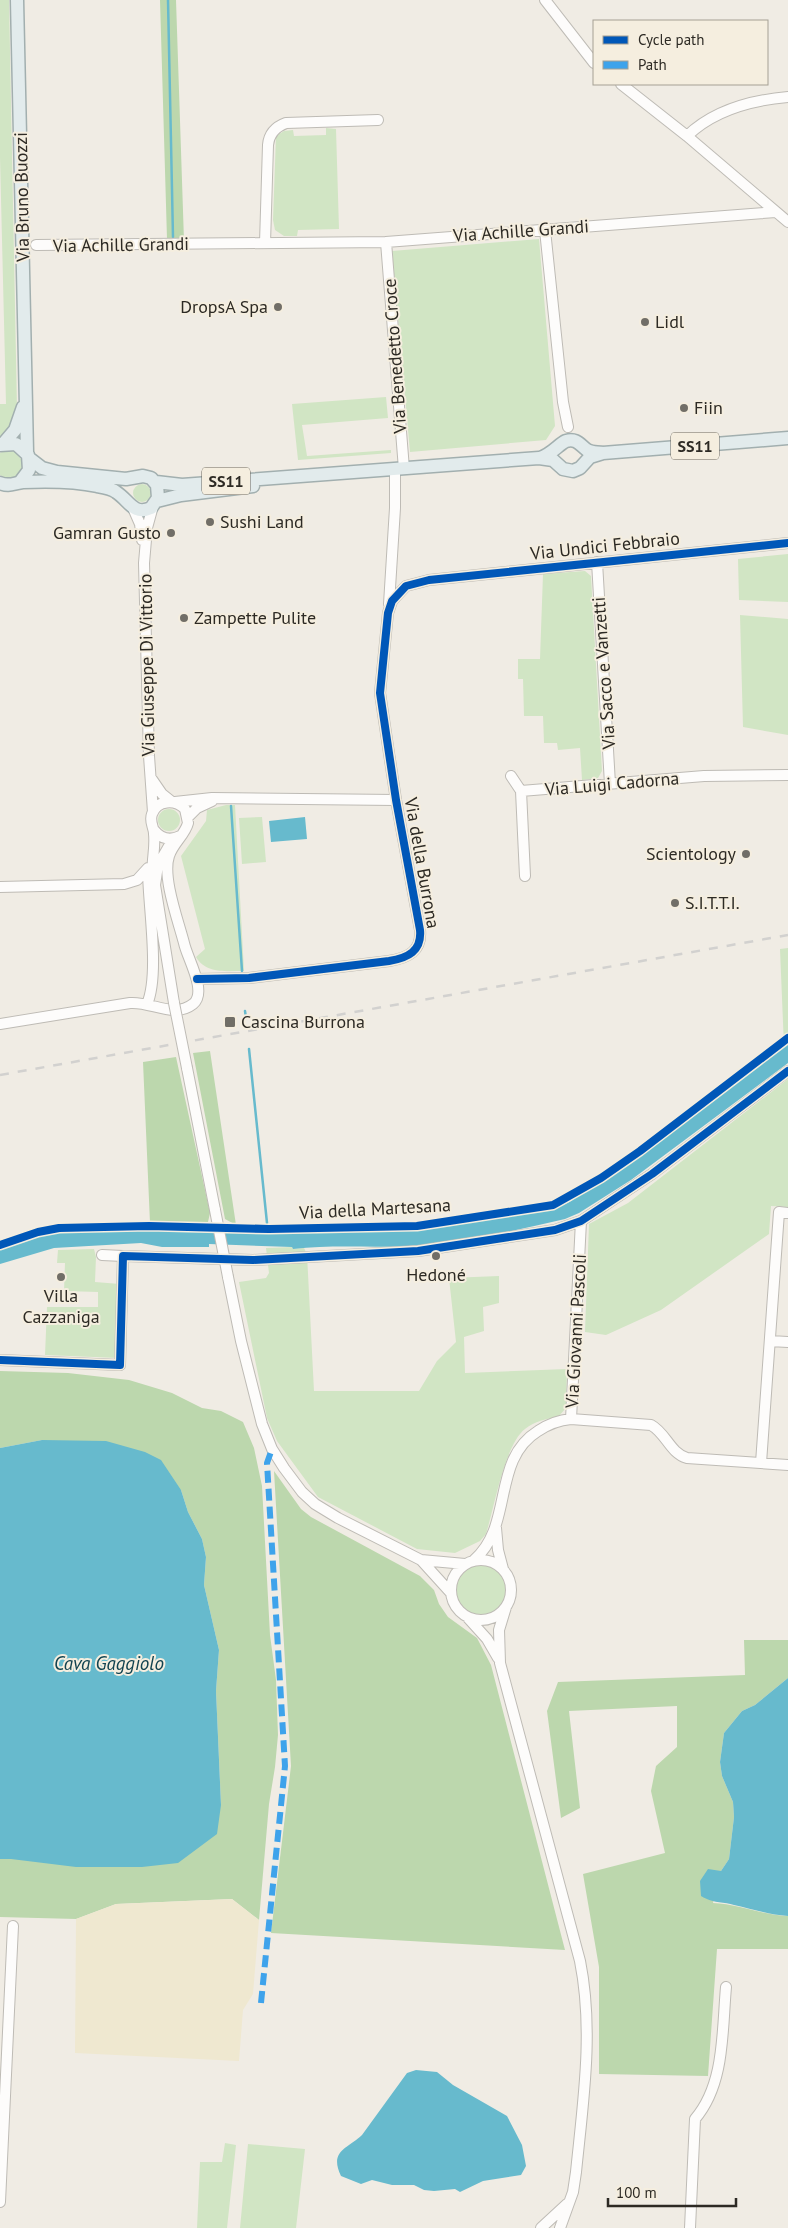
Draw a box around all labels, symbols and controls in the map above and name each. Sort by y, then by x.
legend [593,20,768,85]
text: Cycle path [638,30,704,49]
text: Path [638,55,667,74]
street label: Via Bruno Buozzi [9,132,34,263]
street label: Via Achille Grandi [451,214,590,247]
street label: Via Achille Grandi [52,232,189,257]
street label: Via Benedetto Croce [378,278,411,435]
place label: DropsA Spa [180,295,268,318]
marker: DropsA Spa [272,301,284,313]
place label: Lidl [655,310,685,333]
marker: Lidl [639,316,651,328]
place label: Fiin [694,396,723,419]
marker: Fiin [678,402,690,414]
road number: SS11 [671,432,719,460]
road number: SS11 [202,468,250,494]
place label: Sushi Land [220,510,304,533]
marker: Sushi Land [204,516,216,528]
place label: Gamran Gusto [53,521,161,544]
street label: Via Undici Febbraio [528,526,681,565]
marker: Gamran Gusto [165,527,177,539]
street label: Via Giuseppe Di Vittorio [133,574,160,758]
street label: Via Sacco e Vanzetti [587,596,620,751]
place label: Zampette Pulite [194,606,316,629]
marker: Zampette Pulite [178,612,190,624]
street label: Via Luigi Cadorna [543,766,680,801]
street label: Via della Burrona [399,795,445,930]
place label: Scientology [646,842,737,865]
marker: Scientology [740,848,752,860]
place label: S.I.T.T.I. [685,891,740,914]
marker: S.I.T.T.I. [669,897,681,909]
place label: Cascina Burrona [241,1010,365,1033]
marker: Cascina Burrona [223,1015,237,1029]
street label: Via della Martesana [297,1193,451,1224]
marker: Hedoné [430,1250,442,1262]
street label: Via Giovanni Pascoli [560,1253,591,1410]
place label: Hedoné [406,1263,466,1286]
marker: Villa Cazzaniga [55,1271,67,1283]
place label: Villa Cazzaniga [22,1284,100,1328]
water label: Cava Gaggiolo [54,1651,164,1675]
scale bar [608,2176,736,2208]
text: 100 m [616,2183,657,2202]

